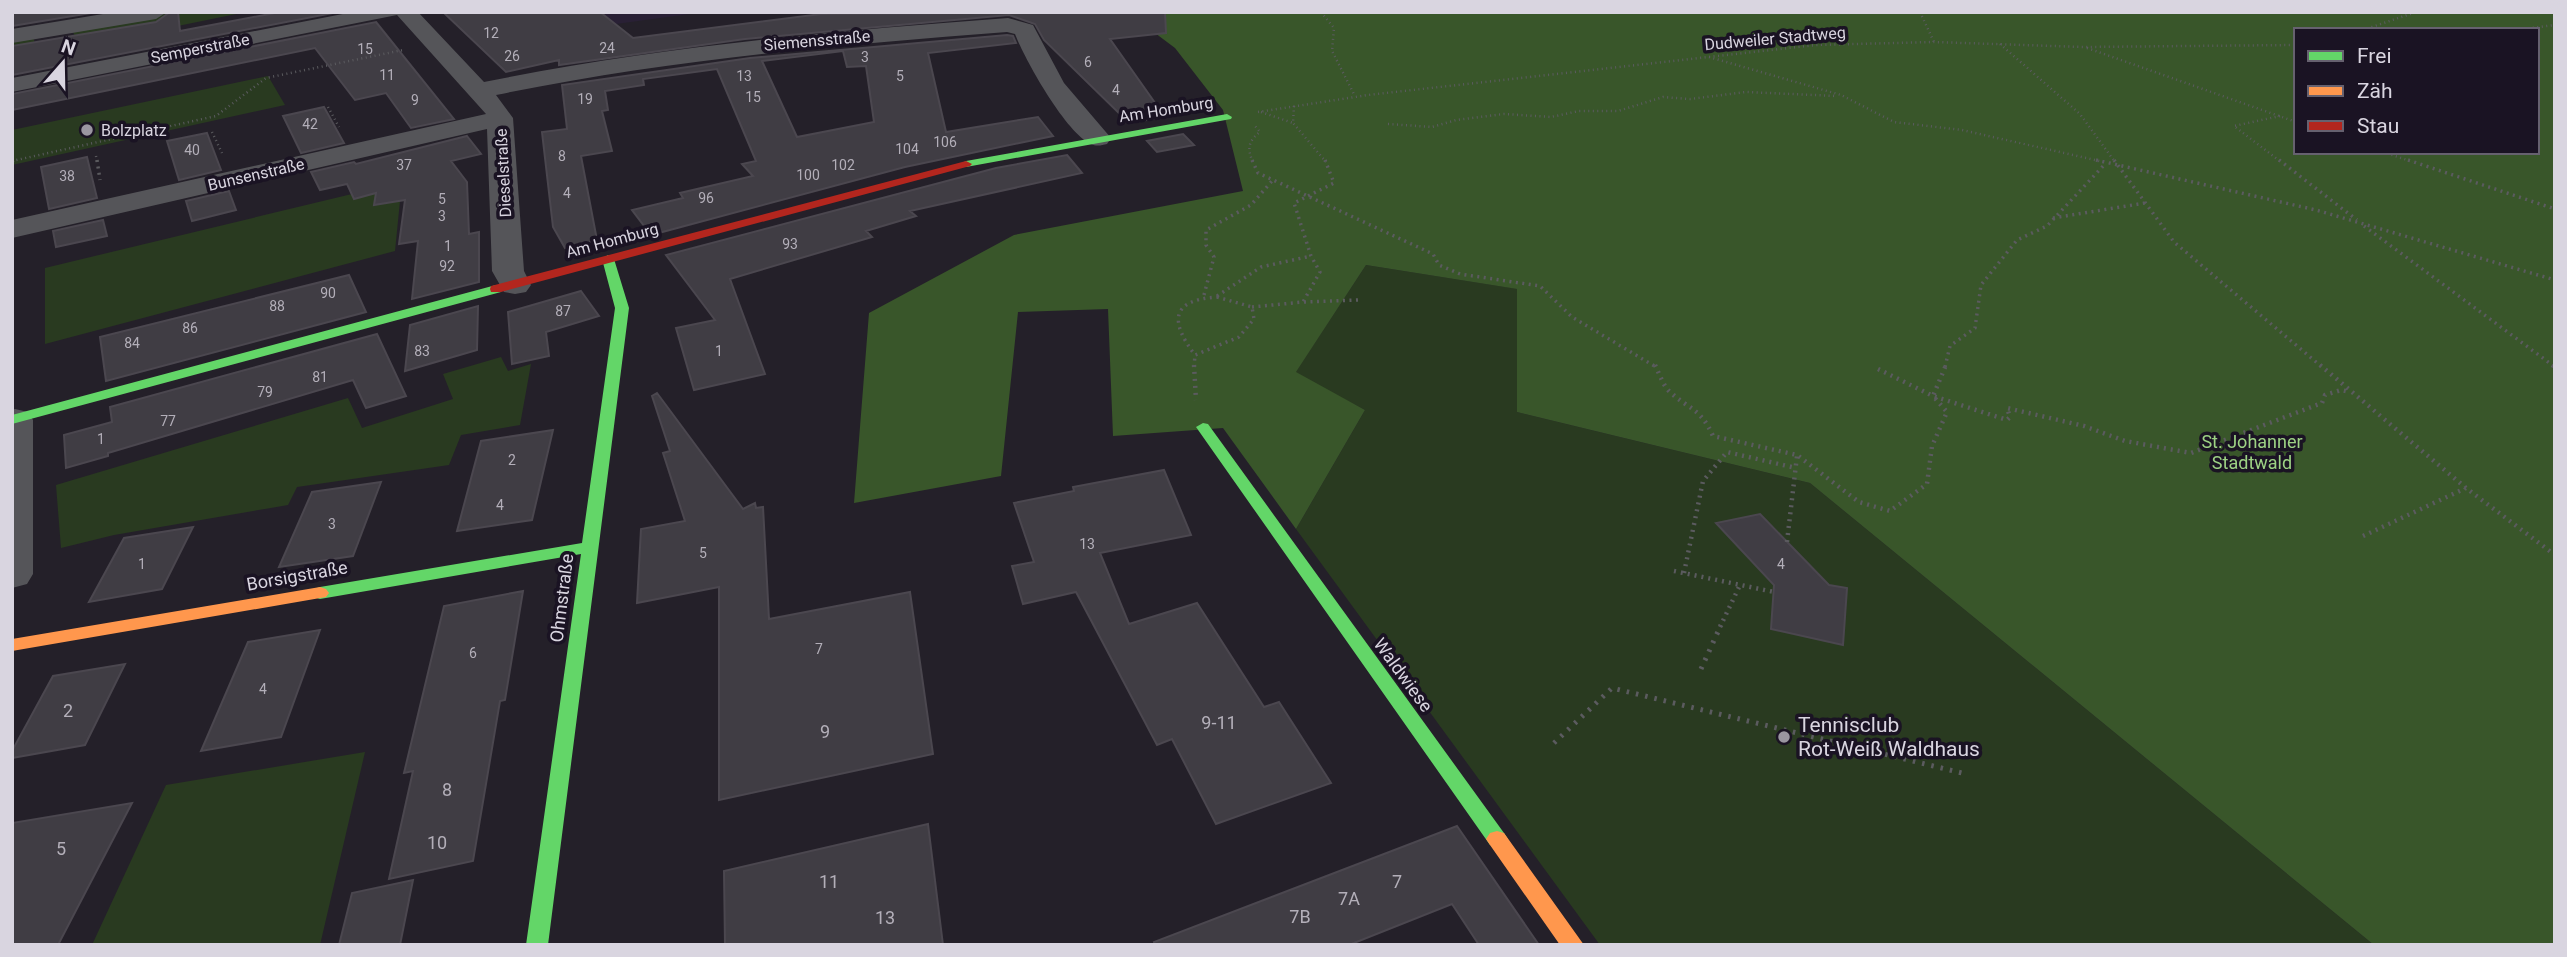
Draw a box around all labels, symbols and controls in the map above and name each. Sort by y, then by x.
street label: Dudweiler Stadtweg [1704,23,1846,54]
house number: 12 [483,25,499,41]
street label: Siemensstraße [763,26,871,55]
north arrow [28,28,98,98]
legend [2294,28,2539,154]
street label: Semperstraße [149,30,251,67]
text: N [58,34,79,61]
house number: 24 [599,40,615,56]
house number: 15 [357,41,373,57]
text: Frei [2357,44,2392,68]
house number: 26 [504,48,520,64]
house number: 3 [861,49,869,65]
house number: 6 [1084,54,1092,70]
house number: 11 [379,67,395,83]
house number: 13 [736,68,752,84]
house number: 5 [896,68,904,84]
text: Zäh [2357,79,2393,103]
house number: 4 [1112,82,1120,98]
house number: 15 [745,89,761,105]
house number: 19 [577,91,593,107]
house number: 9 [411,92,419,108]
street label: Am Homburg [1118,93,1215,126]
text: Stau [2357,114,2399,138]
house number: 42 [302,116,318,132]
place label: Bolzplatz [101,121,167,140]
marker: Bolzplatz [79,122,95,138]
street label: Dieselstraße [492,128,515,218]
house number: 106 [933,134,957,150]
house number: 104 [895,141,919,157]
house number: 40 [184,142,200,158]
house number: 8 [558,148,566,164]
street label: Bunsenstraße [206,154,306,195]
house number: 37 [396,157,412,173]
house number: 102 [831,157,855,173]
house number: 100 [796,167,820,183]
house number: 38 [59,168,75,184]
house number: 4 [563,185,571,201]
house number: 96 [698,190,714,206]
house number: 5 [438,191,446,207]
house number: 3 [438,208,446,224]
street label: Am Homburg [564,219,661,262]
house number: 93 [782,236,798,252]
house number: 1 [444,238,452,254]
house number: 92 [439,258,455,274]
house number: 90 [320,285,336,301]
house number: 88 [269,298,285,314]
house number: 87 [555,303,571,319]
house number: 86 [182,320,198,336]
house number: 84 [124,335,140,351]
house number: 83 [414,343,430,359]
house number: 1 [715,343,723,359]
house number: 81 [312,369,328,385]
house number: 79 [257,384,273,400]
house number: 77 [160,413,176,429]
house number: 1 [97,431,105,447]
park label: St. Johanner Stadtwald [2201,431,2303,473]
house number: 2 [508,452,516,468]
house number: 4 [496,497,504,513]
house number: 3 [328,516,336,532]
house number: 13 [1079,536,1095,552]
house number: 5 [699,545,707,561]
street label: Ohmstraße [546,552,577,643]
house number: 1 [138,556,146,572]
street label: Borsigstraße [245,556,349,595]
house number: 4 [1777,556,1785,572]
street label: Waldwiese [1370,634,1437,716]
house number: 7 [815,641,823,657]
house number: 6 [469,645,477,661]
house number: 4 [259,681,267,697]
house number: 2 [63,700,73,721]
house number: 9-11 [1201,712,1237,733]
place label: Tennisclub Rot-Weiß Waldhaus [1798,713,1980,761]
house number: 9 [820,721,830,742]
marker: Tennisclub Rot-Weiß Waldhaus [1776,729,1792,745]
house number: 8 [442,779,452,800]
house number: 10 [427,832,447,853]
house number: 5 [56,838,66,859]
house number: 11 [819,871,839,892]
house number: 7 [1392,871,1402,892]
house number: 7A [1338,888,1360,909]
house number: 7B [1289,906,1311,927]
house number: 13 [875,907,895,928]

